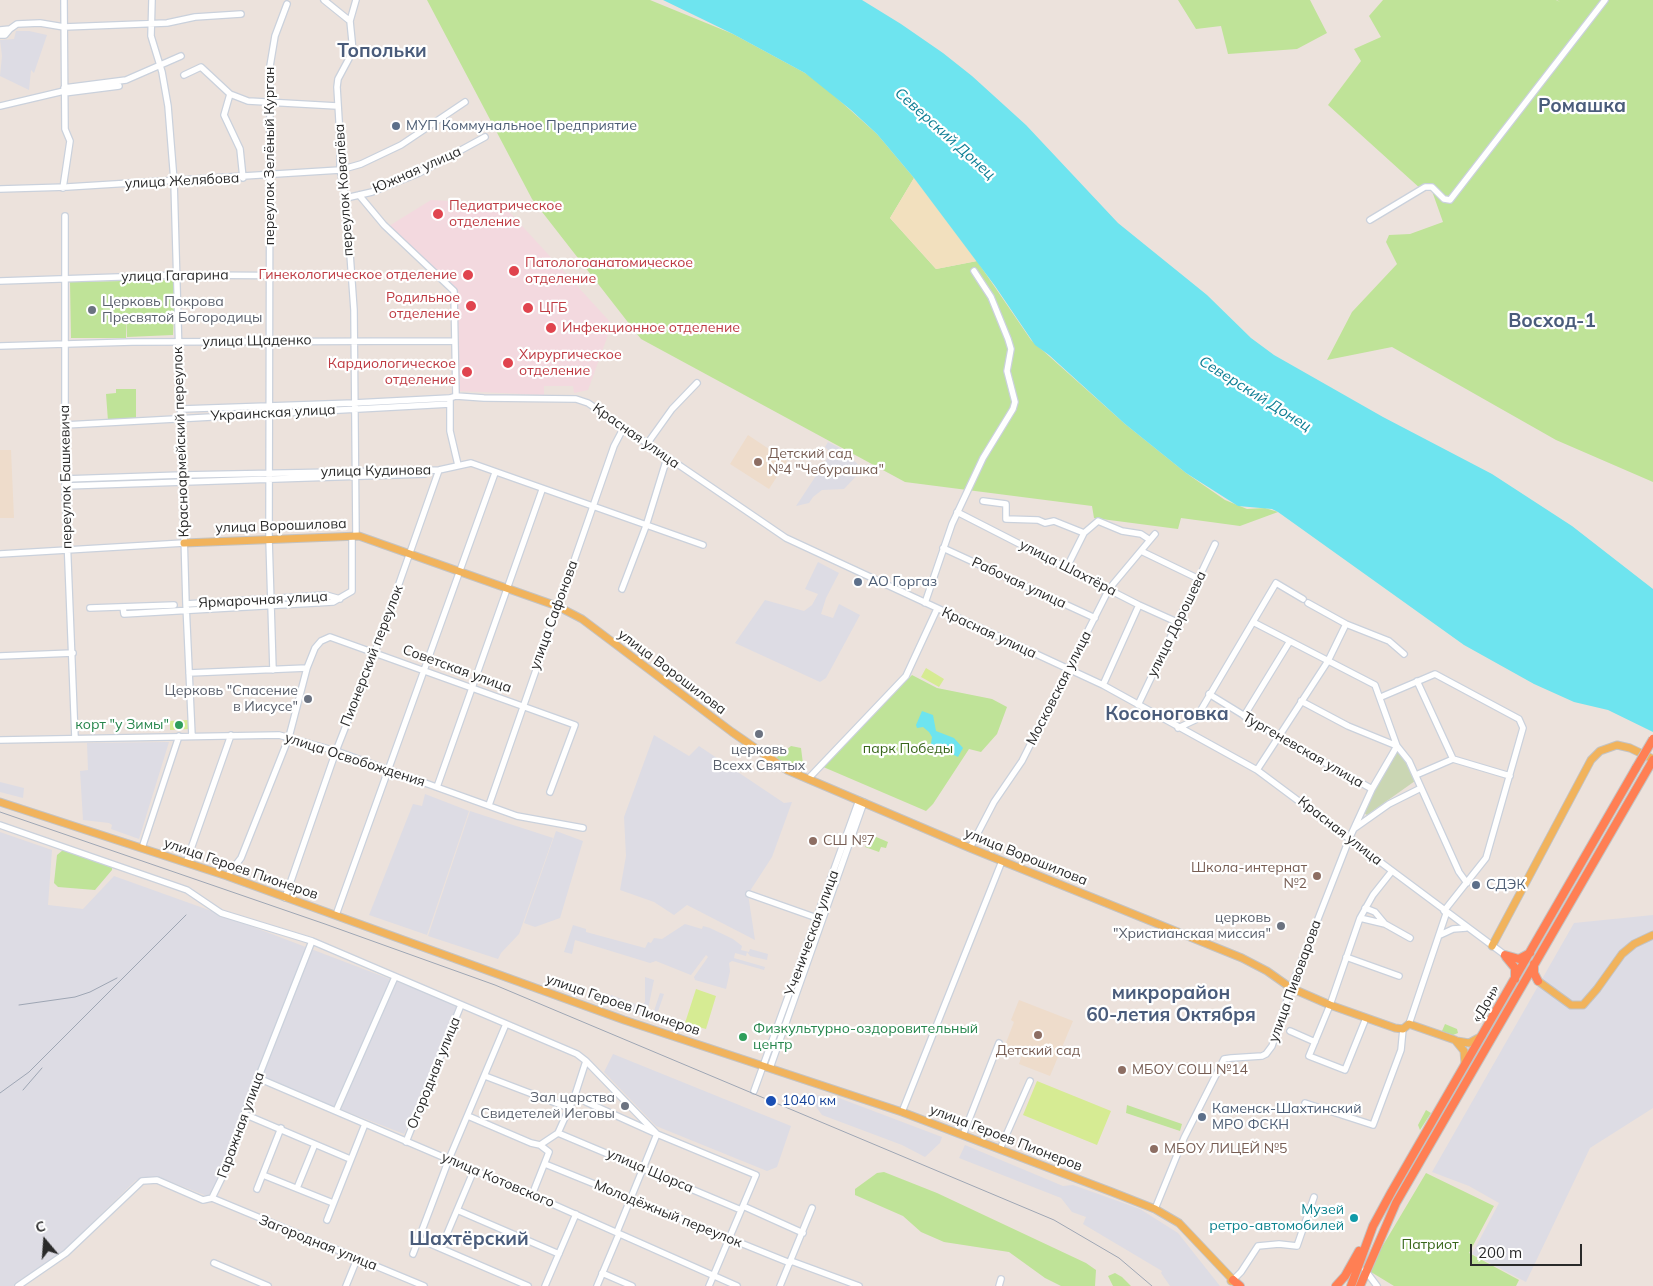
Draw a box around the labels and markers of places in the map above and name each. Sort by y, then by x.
place label: МУП Коммунальное Предприятие [406,118,637,134]
marker: МУП Коммунальное Предприятие [390,120,402,132]
place label: Педиатрическое отделение [449,198,562,230]
marker: Педиатрическое отделение [431,207,445,221]
place label: Патологоанатомическое отделение [525,255,693,288]
marker: Патологоанатомическое отделение [507,264,521,278]
place label: Гинекологическое отделение [258,267,457,283]
marker: Гинекологическое отделение [461,268,475,282]
place label: Родильное отделение [386,290,460,322]
place label: Церковь Покрова Пресвятой Богородицы [102,294,262,326]
marker: Родильное отделение [464,299,478,313]
place label: ЦГБ [539,300,568,316]
marker: ЦГБ [521,301,535,315]
marker: Церковь Покрова Пресвятой Богородицы [86,304,98,316]
place label: Инфекционное отделение [562,320,740,336]
marker: Инфекционное отделение [544,321,558,335]
place label: Хирургическое отделение [519,347,622,380]
place label: Кардиологическое отделение [328,356,456,388]
marker: Хирургическое отделение [501,356,515,370]
marker: Кардиологическое отделение [460,365,474,379]
place label: Детский сад №4 "Чебурашка" [768,446,884,478]
marker: Детский сад №4 "Чебурашка" [752,456,764,468]
place label: АО Горгаз [868,574,937,590]
marker: АО Горгаз [852,576,864,588]
place label: Церковь "Спасение в Иисусе" [164,683,298,716]
marker: Церковь "Спасение в Иисусе" [302,693,314,705]
place label: корт "у Зимы" [75,717,169,733]
marker: корт "у Зимы" [173,719,185,731]
marker: церковь Всехх Святых [753,728,765,740]
place label: церковь Всехх Святых [713,742,805,774]
place label: СШ №7 [823,833,875,849]
marker: СШ №7 [807,835,819,847]
place label: Школа-интернат №2 [1191,860,1307,892]
marker: Школа-интернат №2 [1311,870,1323,882]
place label: СДЭК [1486,877,1526,893]
marker: СДЭК [1470,879,1482,891]
place label: церковь "Христианская миссия" [1113,910,1271,942]
marker: церковь "Христианская миссия" [1275,920,1287,932]
place label: Физкультурно-оздоровительный центр [753,1021,978,1054]
marker: Детский сад [1032,1029,1044,1041]
marker: Физкультурно-оздоровительный центр [737,1031,749,1043]
place label: Детский сад [996,1043,1080,1059]
place label: МБОУ СОШ №14 [1132,1062,1248,1078]
marker: МБОУ СОШ №14 [1116,1064,1128,1076]
place label: Зал царства Свидетелей Иеговы [480,1090,615,1122]
place label: 1040 км [782,1093,836,1109]
marker: 1040 км [764,1094,778,1108]
marker: Зал царства Свидетелей Иеговы [619,1100,631,1112]
place label: Каменск-Шахтинский МРО ФСКН [1212,1101,1362,1134]
marker: Каменск-Шахтинский МРО ФСКН [1196,1111,1208,1123]
place label: МБОУ ЛИЦЕЙ №5 [1164,1141,1287,1157]
marker: МБОУ ЛИЦЕЙ №5 [1148,1143,1160,1155]
place label: Музей ретро-автомобилей [1209,1202,1344,1234]
marker: Музей ретро-автомобилей [1348,1212,1360,1224]

